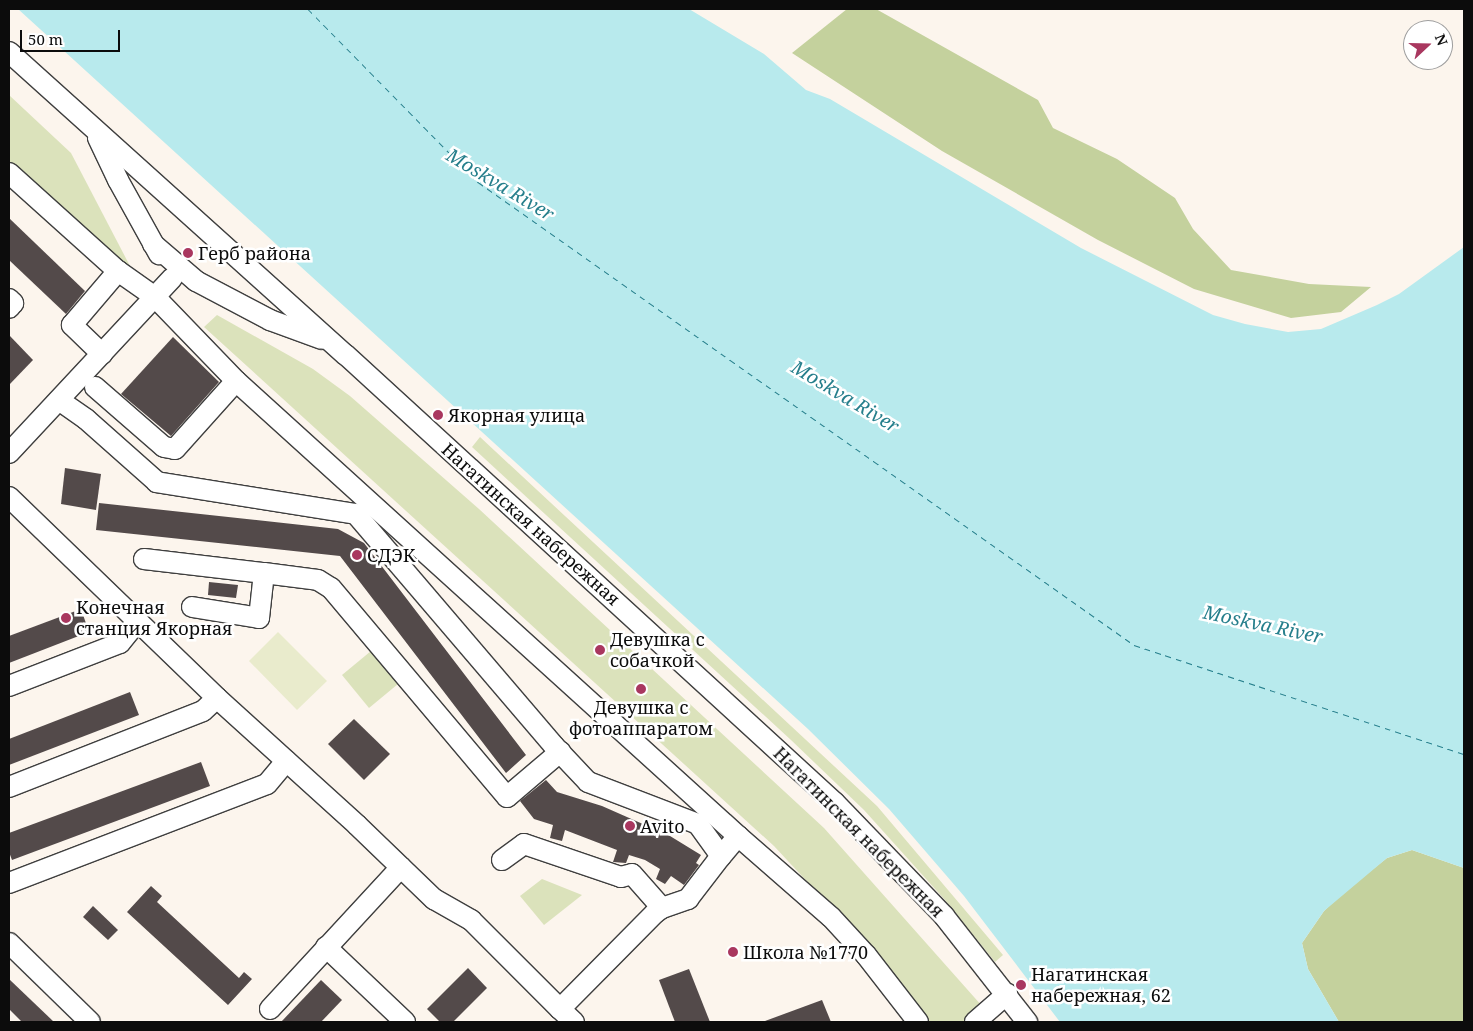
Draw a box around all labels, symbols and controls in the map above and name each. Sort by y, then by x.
scale bar [22,20,122,52]
north arrow [1403,20,1453,70]
text: 50 m [28,29,63,49]
text: N [1431,31,1452,48]
water label: Moskva River [442,144,558,226]
place label: Герб района [198,242,311,264]
marker: Герб района [182,247,194,259]
water label: Moskva River [787,356,903,438]
place label: Якорная улица [448,404,585,426]
marker: Якорная улица [432,409,444,421]
street label: Нагатинская набережная [437,438,625,610]
place label: СДЭК [367,544,415,566]
marker: СДЭК [351,549,363,561]
place label: Конечная станция Якорная [76,597,233,640]
water label: Moskva River [1201,601,1325,649]
marker: Конечная станция Якорная [60,612,72,624]
place label: Девушка с собачкой [610,629,705,672]
marker: Девушка с собачкой [594,644,606,656]
marker: Девушка с фотоаппаратом [635,683,647,695]
place label: Девушка с фотоаппаратом [569,697,713,740]
street label: Нагатинская набережная [769,742,949,922]
place label: Avito [640,815,685,837]
marker: Avito [624,820,636,832]
place label: Школа №1770 [743,941,868,963]
marker: Школа №1770 [727,946,739,958]
place label: Нагатинская набережная, 62 [1031,964,1171,1006]
marker: Нагатинская набережная, 62 [1015,979,1027,991]

